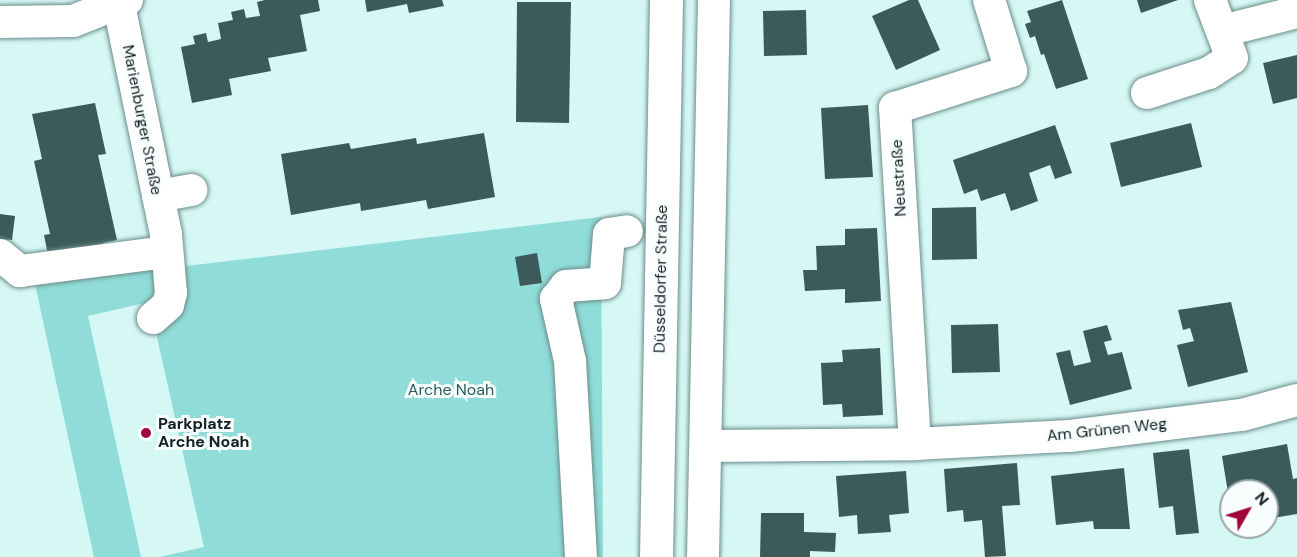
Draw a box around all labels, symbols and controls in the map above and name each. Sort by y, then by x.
street label: Marienburger Straße [118,43,166,197]
street label: Neustraße [887,139,911,217]
street label: Düsseldorfer Straße [650,205,672,353]
park label: Arche Noah [408,380,494,400]
place label: Parkplatz Arche Noah [158,414,249,452]
street label: Am Grünen Weg [1046,414,1168,446]
marker: Parkplatz Arche Noah [139,426,153,440]
north arrow [1219,479,1279,539]
text: N [1250,487,1274,510]

